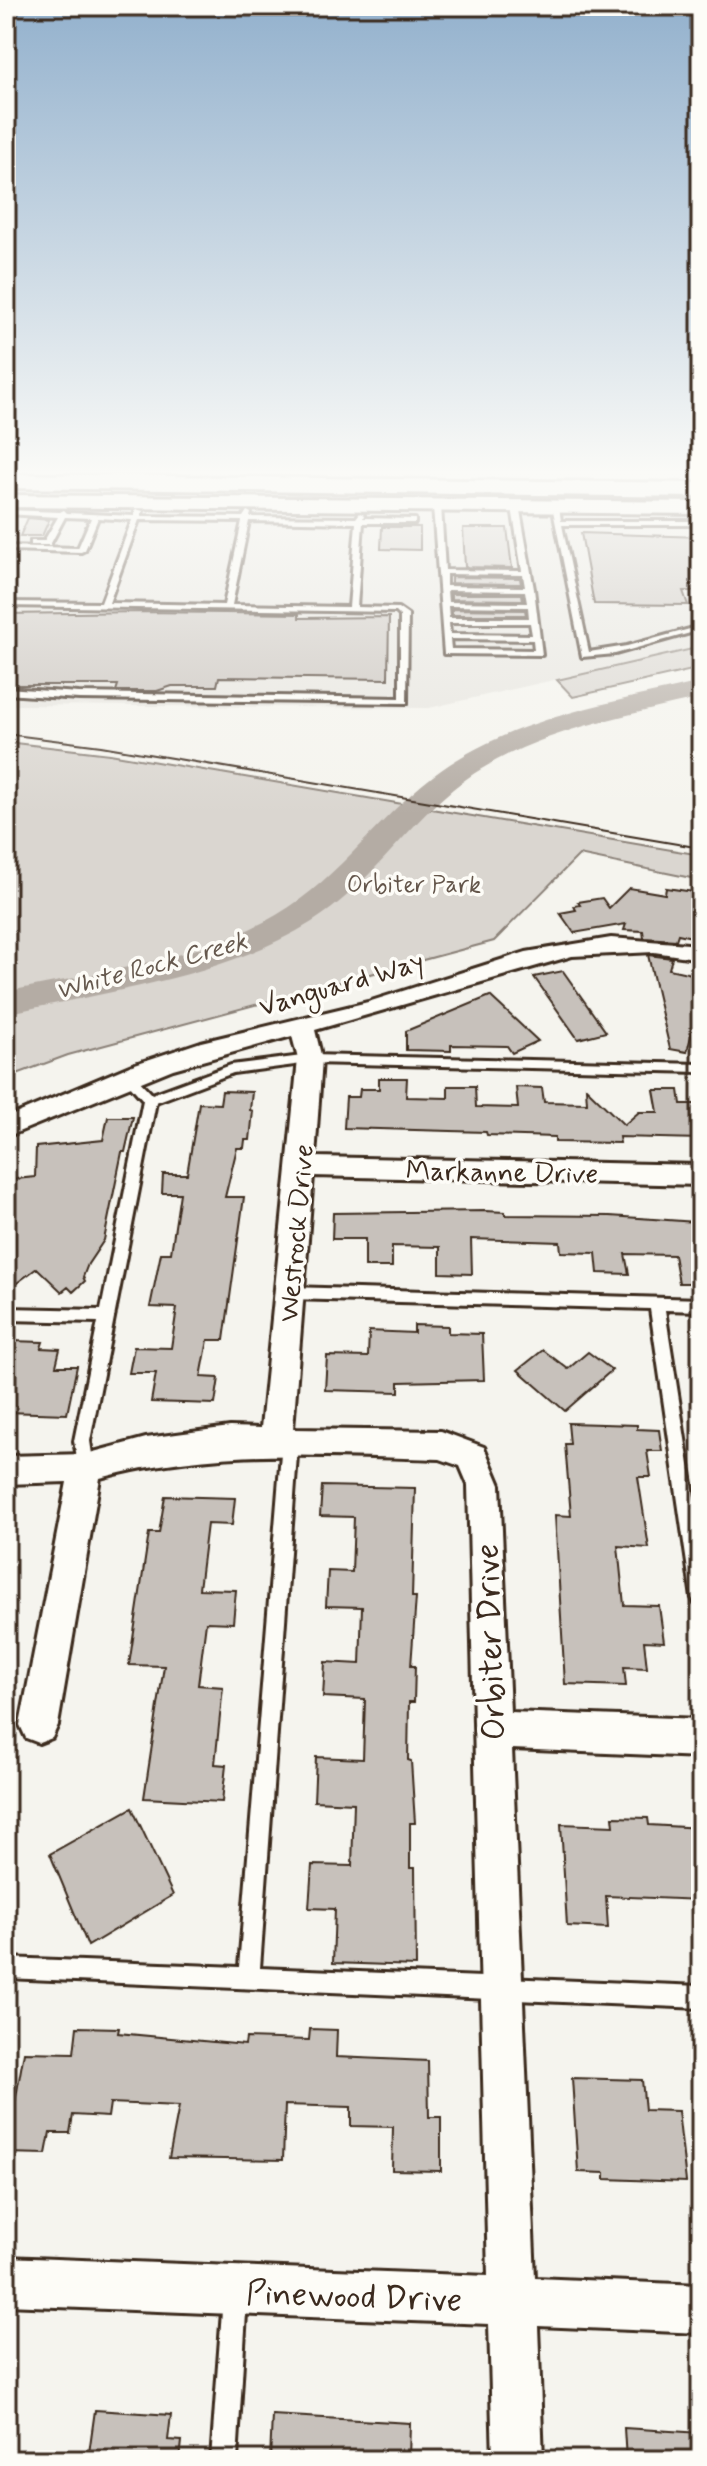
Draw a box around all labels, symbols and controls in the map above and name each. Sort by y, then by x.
park label: Orbiter Park [347,870,481,901]
water label: White Rock Creek [52,925,251,1009]
street label: Vanguard Way [255,944,429,1029]
street label: Westrock Drive [271,1143,324,1324]
street label: Markanne Drive [405,1153,599,1194]
street label: Orbiter Drive [466,1543,517,1741]
street label: Pinewood Drive [245,2271,463,2324]

